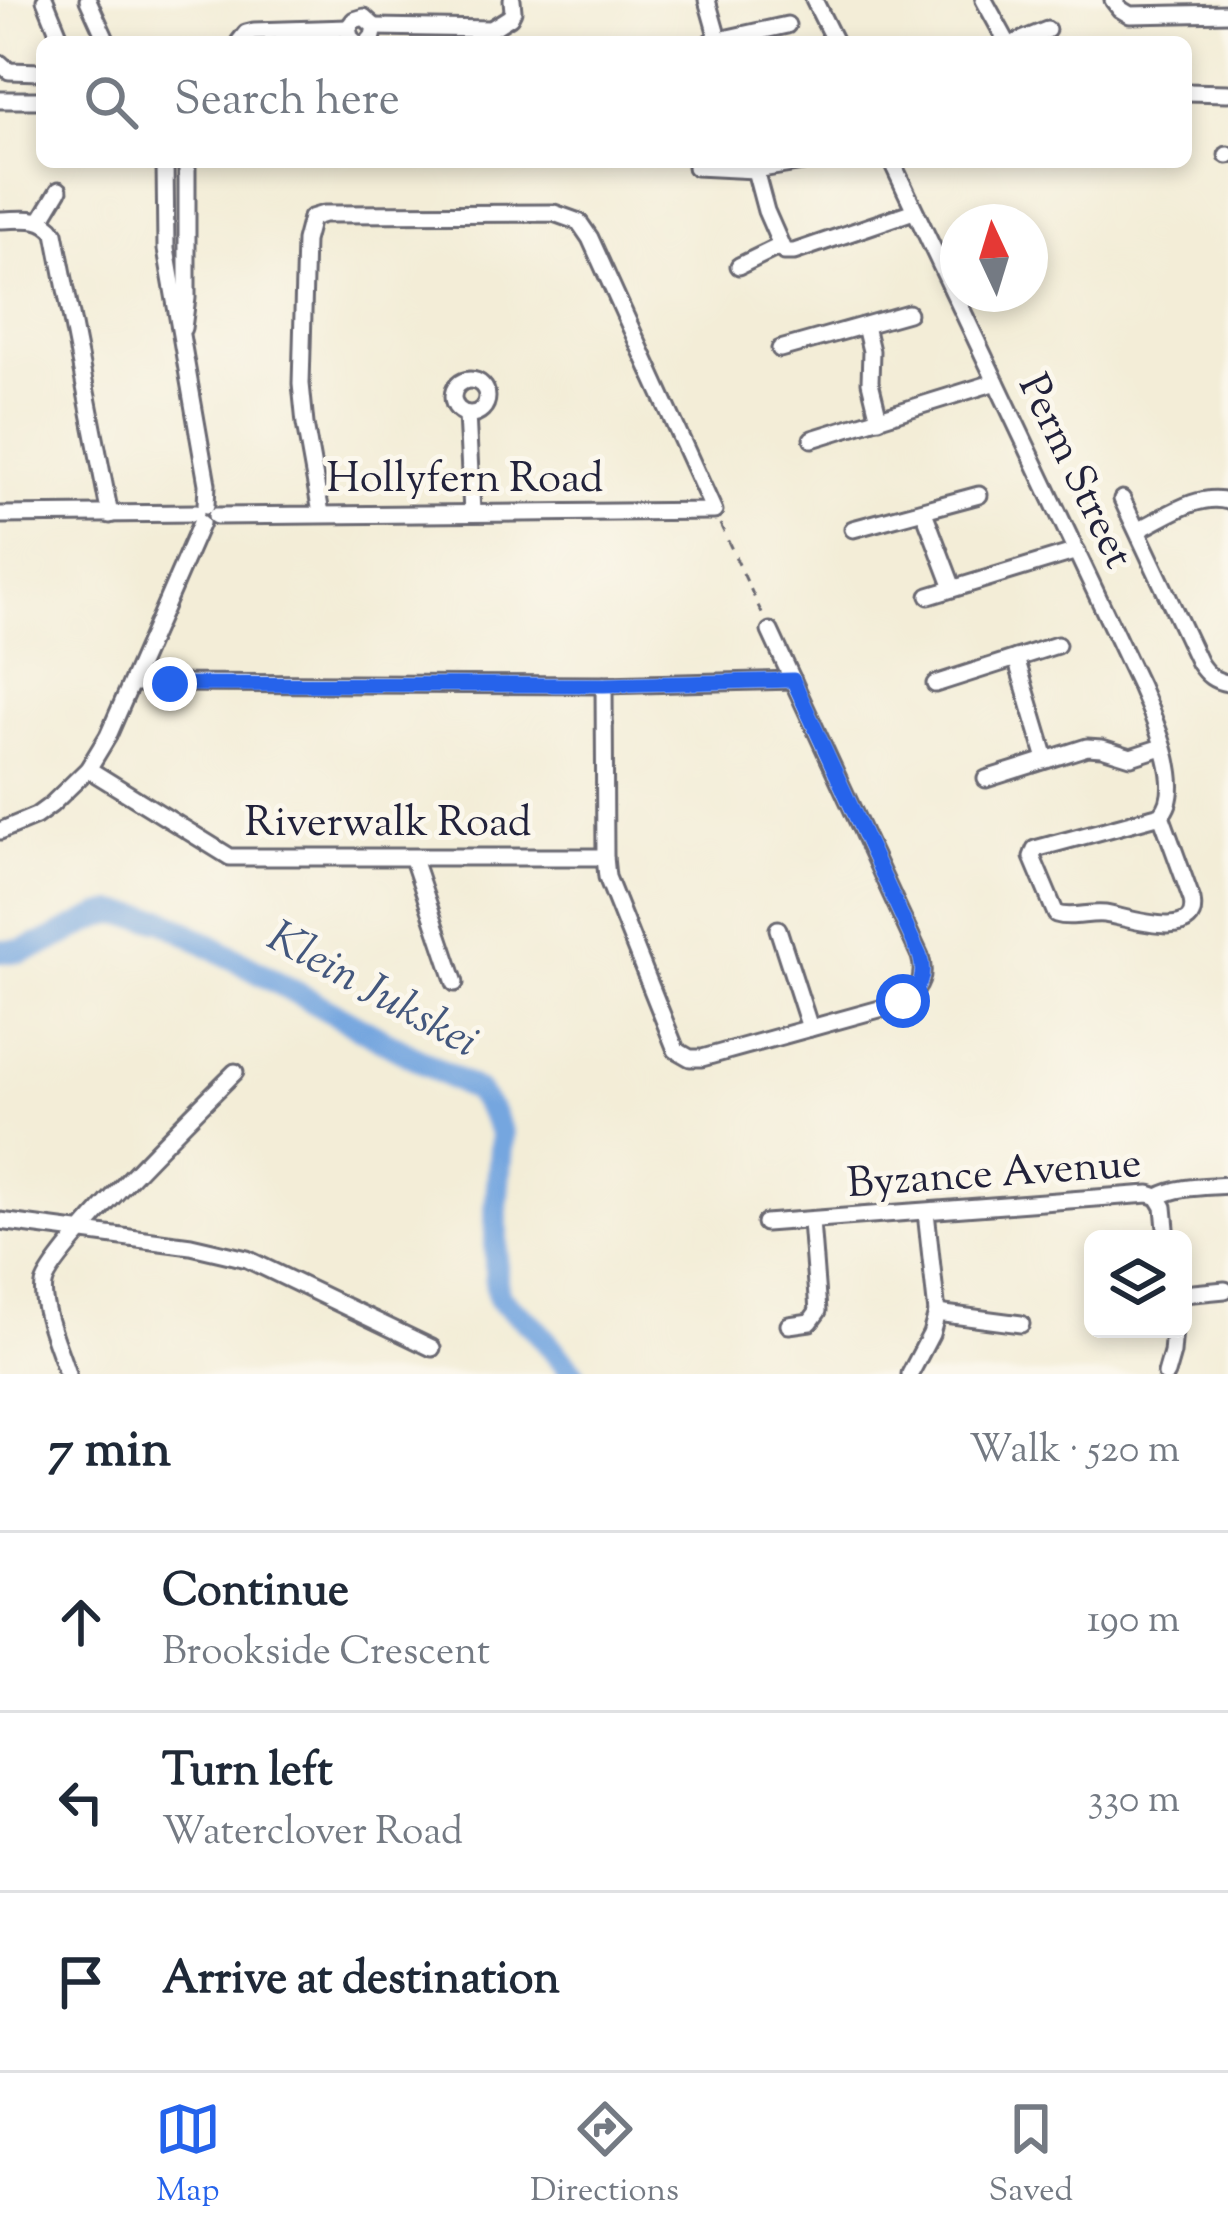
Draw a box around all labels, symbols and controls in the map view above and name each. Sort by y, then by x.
search box [36,36,1192,168]
icon: search [78,69,144,135]
text: Search here [174,70,400,135]
north arrow [940,204,1048,312]
street label: Perm Street [1001,365,1146,579]
street label: Hollyfern Road [326,451,604,511]
route end [143,657,197,711]
street label: Riverwalk Road [244,795,532,855]
water label: Klein Jukskei [254,907,489,1077]
route start [876,974,930,1028]
street label: Byzance Avenue [845,1136,1144,1216]
map controls [1084,1230,1192,1338]
button: layers [1084,1230,1192,1338]
text: 7 min [48,1416,171,1489]
text: Walk · 520 m [969,1424,1180,1480]
text: Continue [162,1561,349,1626]
icon: ahead [48,1589,114,1655]
text: 190 m [1087,1594,1180,1650]
text: Brookside Crescent [162,1626,490,1682]
text: Turn left [162,1741,333,1806]
icon: left [48,1769,114,1835]
text: 330 m [1088,1774,1180,1830]
text: Waterclover Road [162,1806,463,1862]
icon: arrive [48,1949,114,2015]
text: Arrive at destination [162,1949,560,2014]
tab: Map [155,2096,221,2216]
tab: Directions [530,2096,679,2216]
tab: Saved [989,2096,1073,2216]

